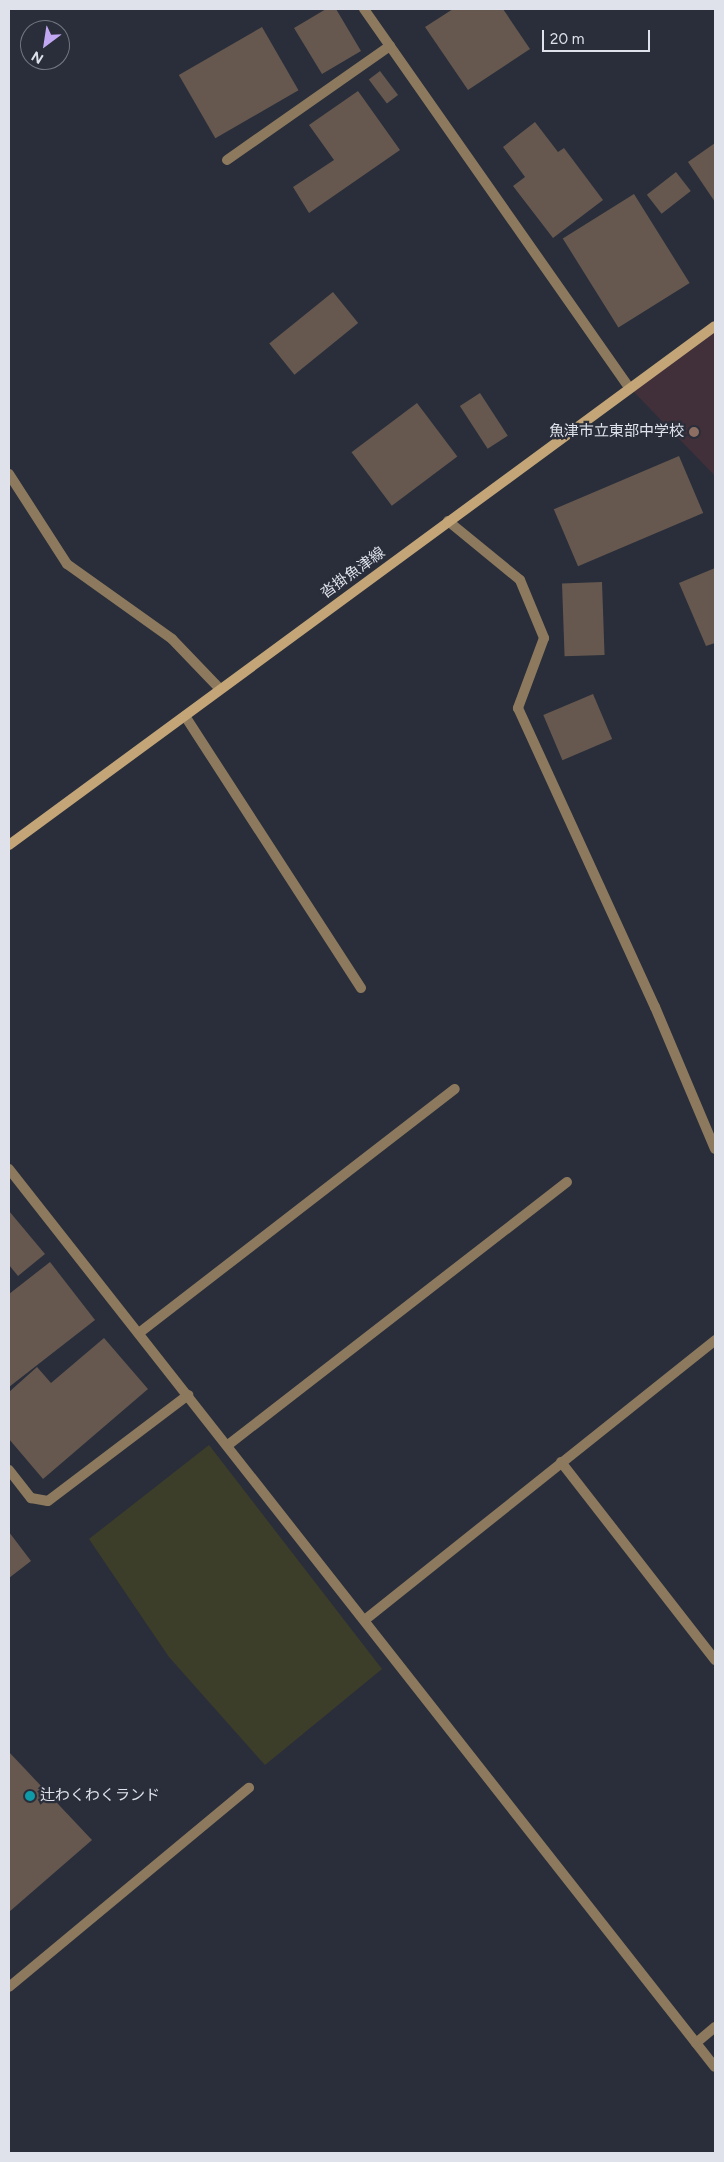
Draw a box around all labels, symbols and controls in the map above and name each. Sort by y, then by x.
north arrow [20,20,70,70]
scale bar [544,20,652,52]
text: 20 m [550,30,584,48]
text: N [29,47,47,68]
place label: 魚津市立東部中学校 [549,423,684,441]
marker: 魚津市立東部中学校 [688,426,700,438]
street label: 沓掛魚津線 [317,544,389,602]
place label: 辻わくわくランド [40,1787,160,1805]
marker: 辻わくわくランド [24,1790,36,1802]

